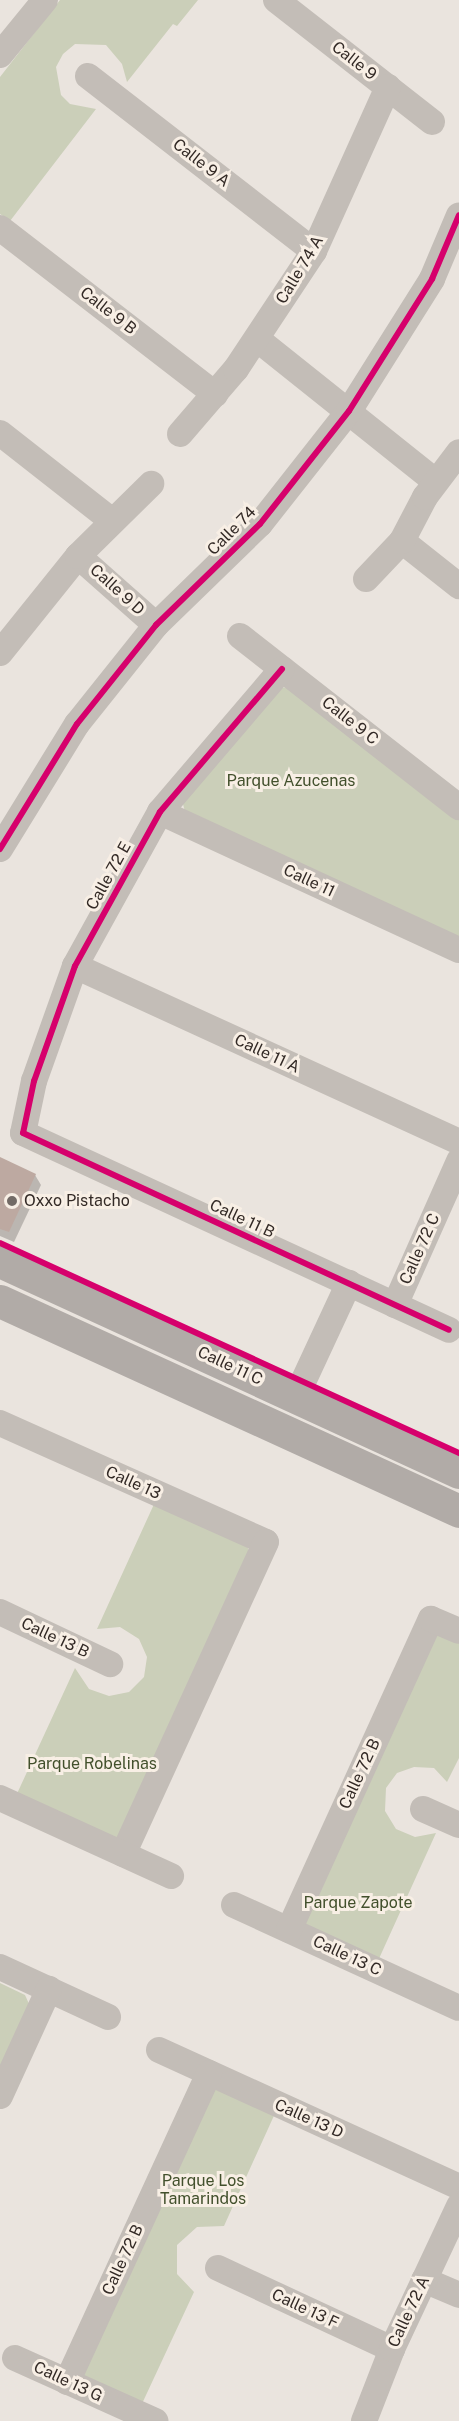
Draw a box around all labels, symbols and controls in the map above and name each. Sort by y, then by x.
street label: Calle 9 [328,38,380,84]
street label: Calle 9 A [169,135,233,191]
street label: Calle 74 A [272,232,328,308]
street label: Calle 9 B [76,283,140,339]
street label: Calle 74 [204,503,260,559]
street label: Calle 9 D [86,561,148,619]
street label: Calle 9 C [318,693,382,749]
park label: Parque Azucenas [227,771,355,791]
street label: Calle 72 E [82,839,136,913]
street label: Calle 11 [280,861,338,901]
street label: Calle 11 A [231,1031,303,1077]
place label: Oxxo Pistacho [24,1191,130,1211]
marker: Oxxo Pistacho [5,1194,19,1208]
street label: Calle 11 B [206,1196,278,1242]
street label: Calle 72 C [396,1210,444,1288]
street label: Calle 11 C [194,1343,266,1389]
street label: Calle 13 [102,1462,164,1504]
street label: Calle 13 B [18,1614,92,1662]
street label: Calle 72 B [335,1736,385,1812]
park label: Parque Robelinas [27,1754,157,1774]
park label: Parque Zapote [303,1893,413,1913]
street label: Calle 13 C [310,1932,384,1980]
street label: Calle 13 D [272,2095,346,2143]
park label: Parque Los Tamarindos [160,2171,246,2209]
street label: Calle 72 B [98,2222,148,2298]
street label: Calle 72 A [384,2273,434,2351]
street label: Calle 13 F [268,2285,342,2333]
street label: Calle 13 G [30,2358,106,2406]

